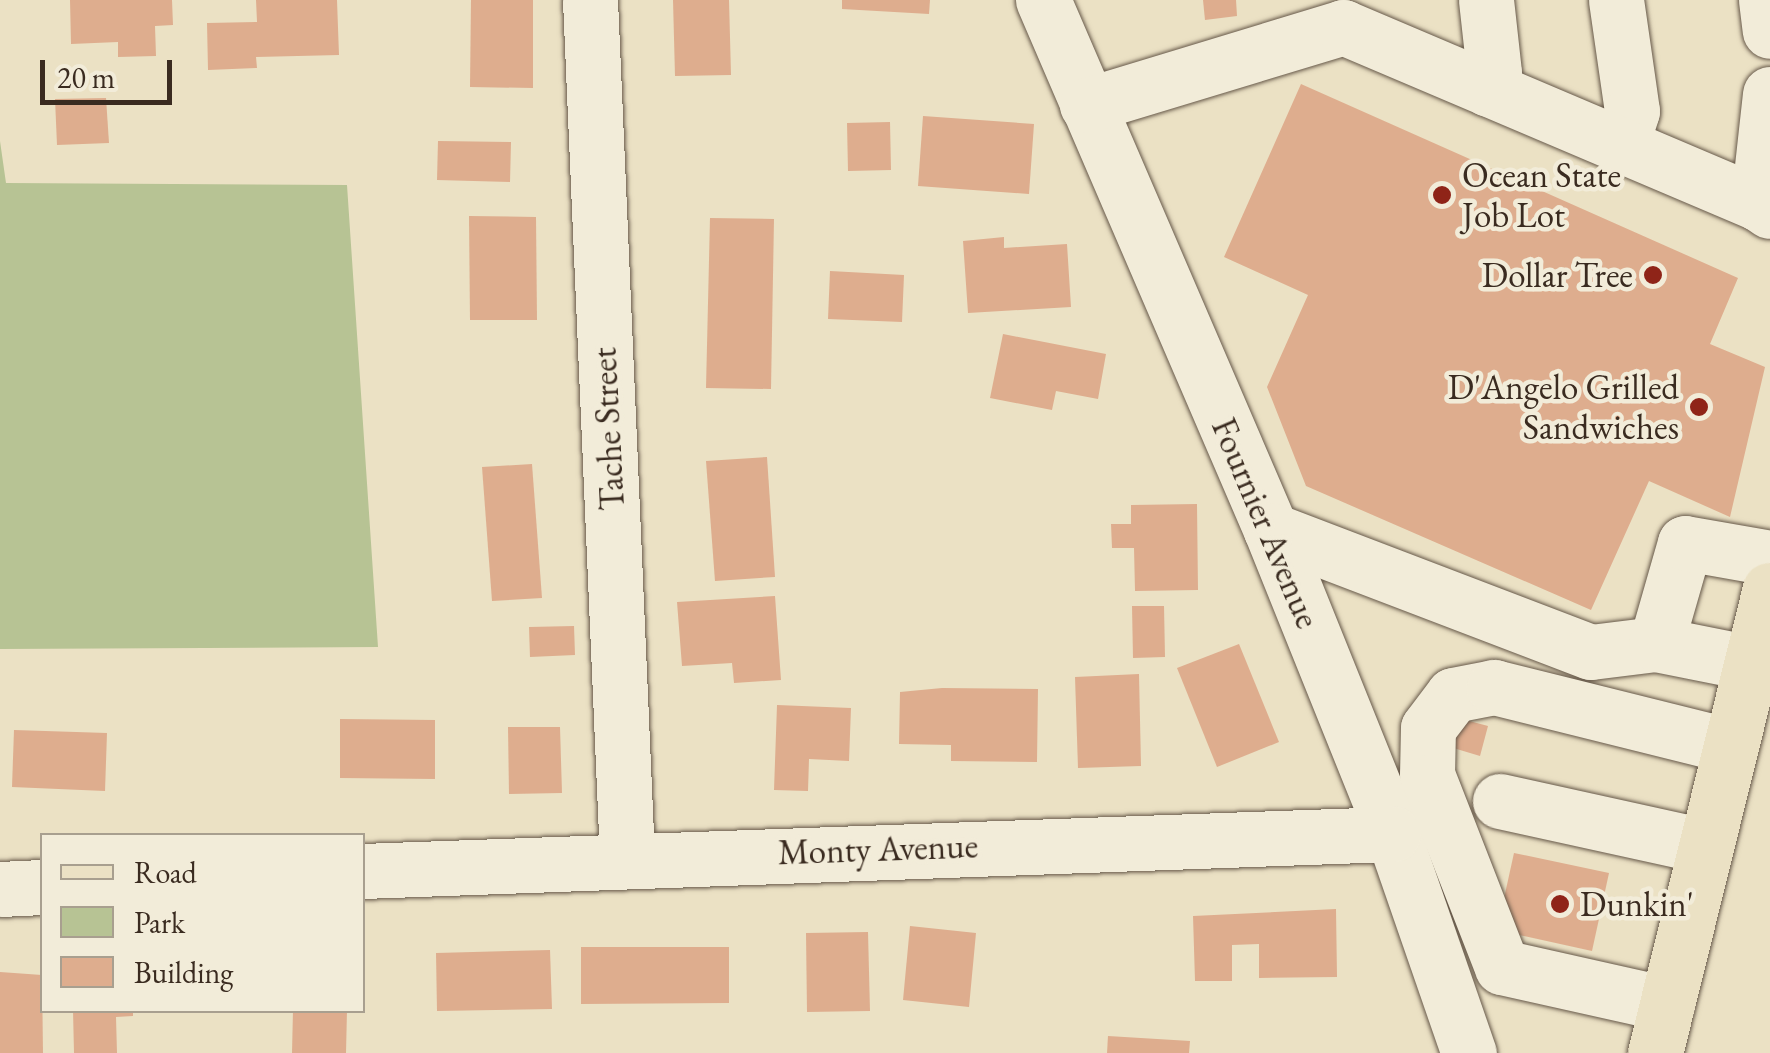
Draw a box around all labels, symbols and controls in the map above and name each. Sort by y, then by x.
scale bar [45,40,178,102]
text: 20 m [57,58,115,97]
place label: Ocean State Job Lot [1462,154,1621,236]
marker: Ocean State Job Lot [1431,184,1453,206]
place label: Dollar Tree [1482,254,1633,296]
marker: Dollar Tree [1642,264,1664,286]
street label: Tache Street [583,346,633,512]
place label: D'Angelo Grilled Sandwiches [1448,366,1679,448]
marker: D'Angelo Grilled Sandwiches [1688,396,1710,418]
street label: Fournier Avenue [1203,412,1329,634]
street label: Monty Avenue [777,825,979,873]
legend [40,833,365,1013]
text: Road [134,853,197,892]
place label: Dunkin' [1580,883,1694,925]
marker: Dunkin' [1549,893,1571,915]
text: Park [134,903,185,942]
text: Building [134,953,233,992]

